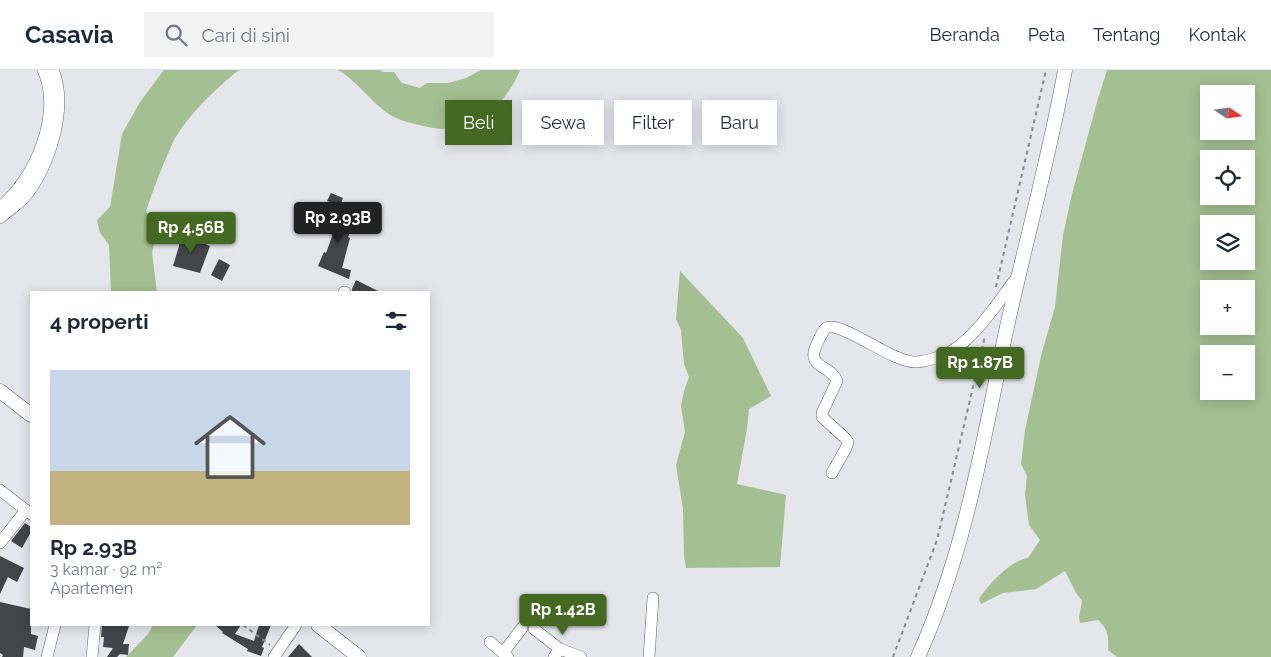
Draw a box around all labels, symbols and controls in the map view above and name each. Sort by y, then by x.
search box [144,12,494,57]
text: Casavia [25,20,114,49]
icon: search [162,21,190,49]
text: Cari di sini [202,24,290,46]
text: Beranda [930,24,1000,45]
text: Peta [1028,24,1065,45]
text: Tentang [1093,24,1160,45]
text: Kontak [1188,24,1246,45]
north arrow [1200,85,1255,140]
map controls [1200,85,1255,400]
chip: Beli [445,100,512,145]
chip: Sewa [522,100,604,145]
chip: Filter [614,100,692,145]
chip: Baru [702,100,777,145]
button: locate [1200,150,1255,205]
pin: Rp 2.93B [286,202,390,244]
text: Rp 2.93B [305,208,371,227]
pin: Rp 4.56B [139,212,243,254]
button: layers [1200,215,1255,270]
text: Rp 4.56B [158,218,224,237]
button: + [1200,280,1255,335]
icon: filters [382,307,410,335]
text: 4 properti [50,309,149,334]
button: − [1200,345,1255,400]
pin: Rp 1.87B [928,346,1032,389]
text: Rp 1.87B [947,353,1013,372]
icon: home [185,402,275,492]
text: Rp 2.93B [50,535,137,560]
text: 3 kamar · 92 m² [50,560,162,579]
text: Apartemen [50,579,133,598]
pin: Rp 1.42B [511,594,615,636]
text: Rp 1.42B [530,600,596,619]

